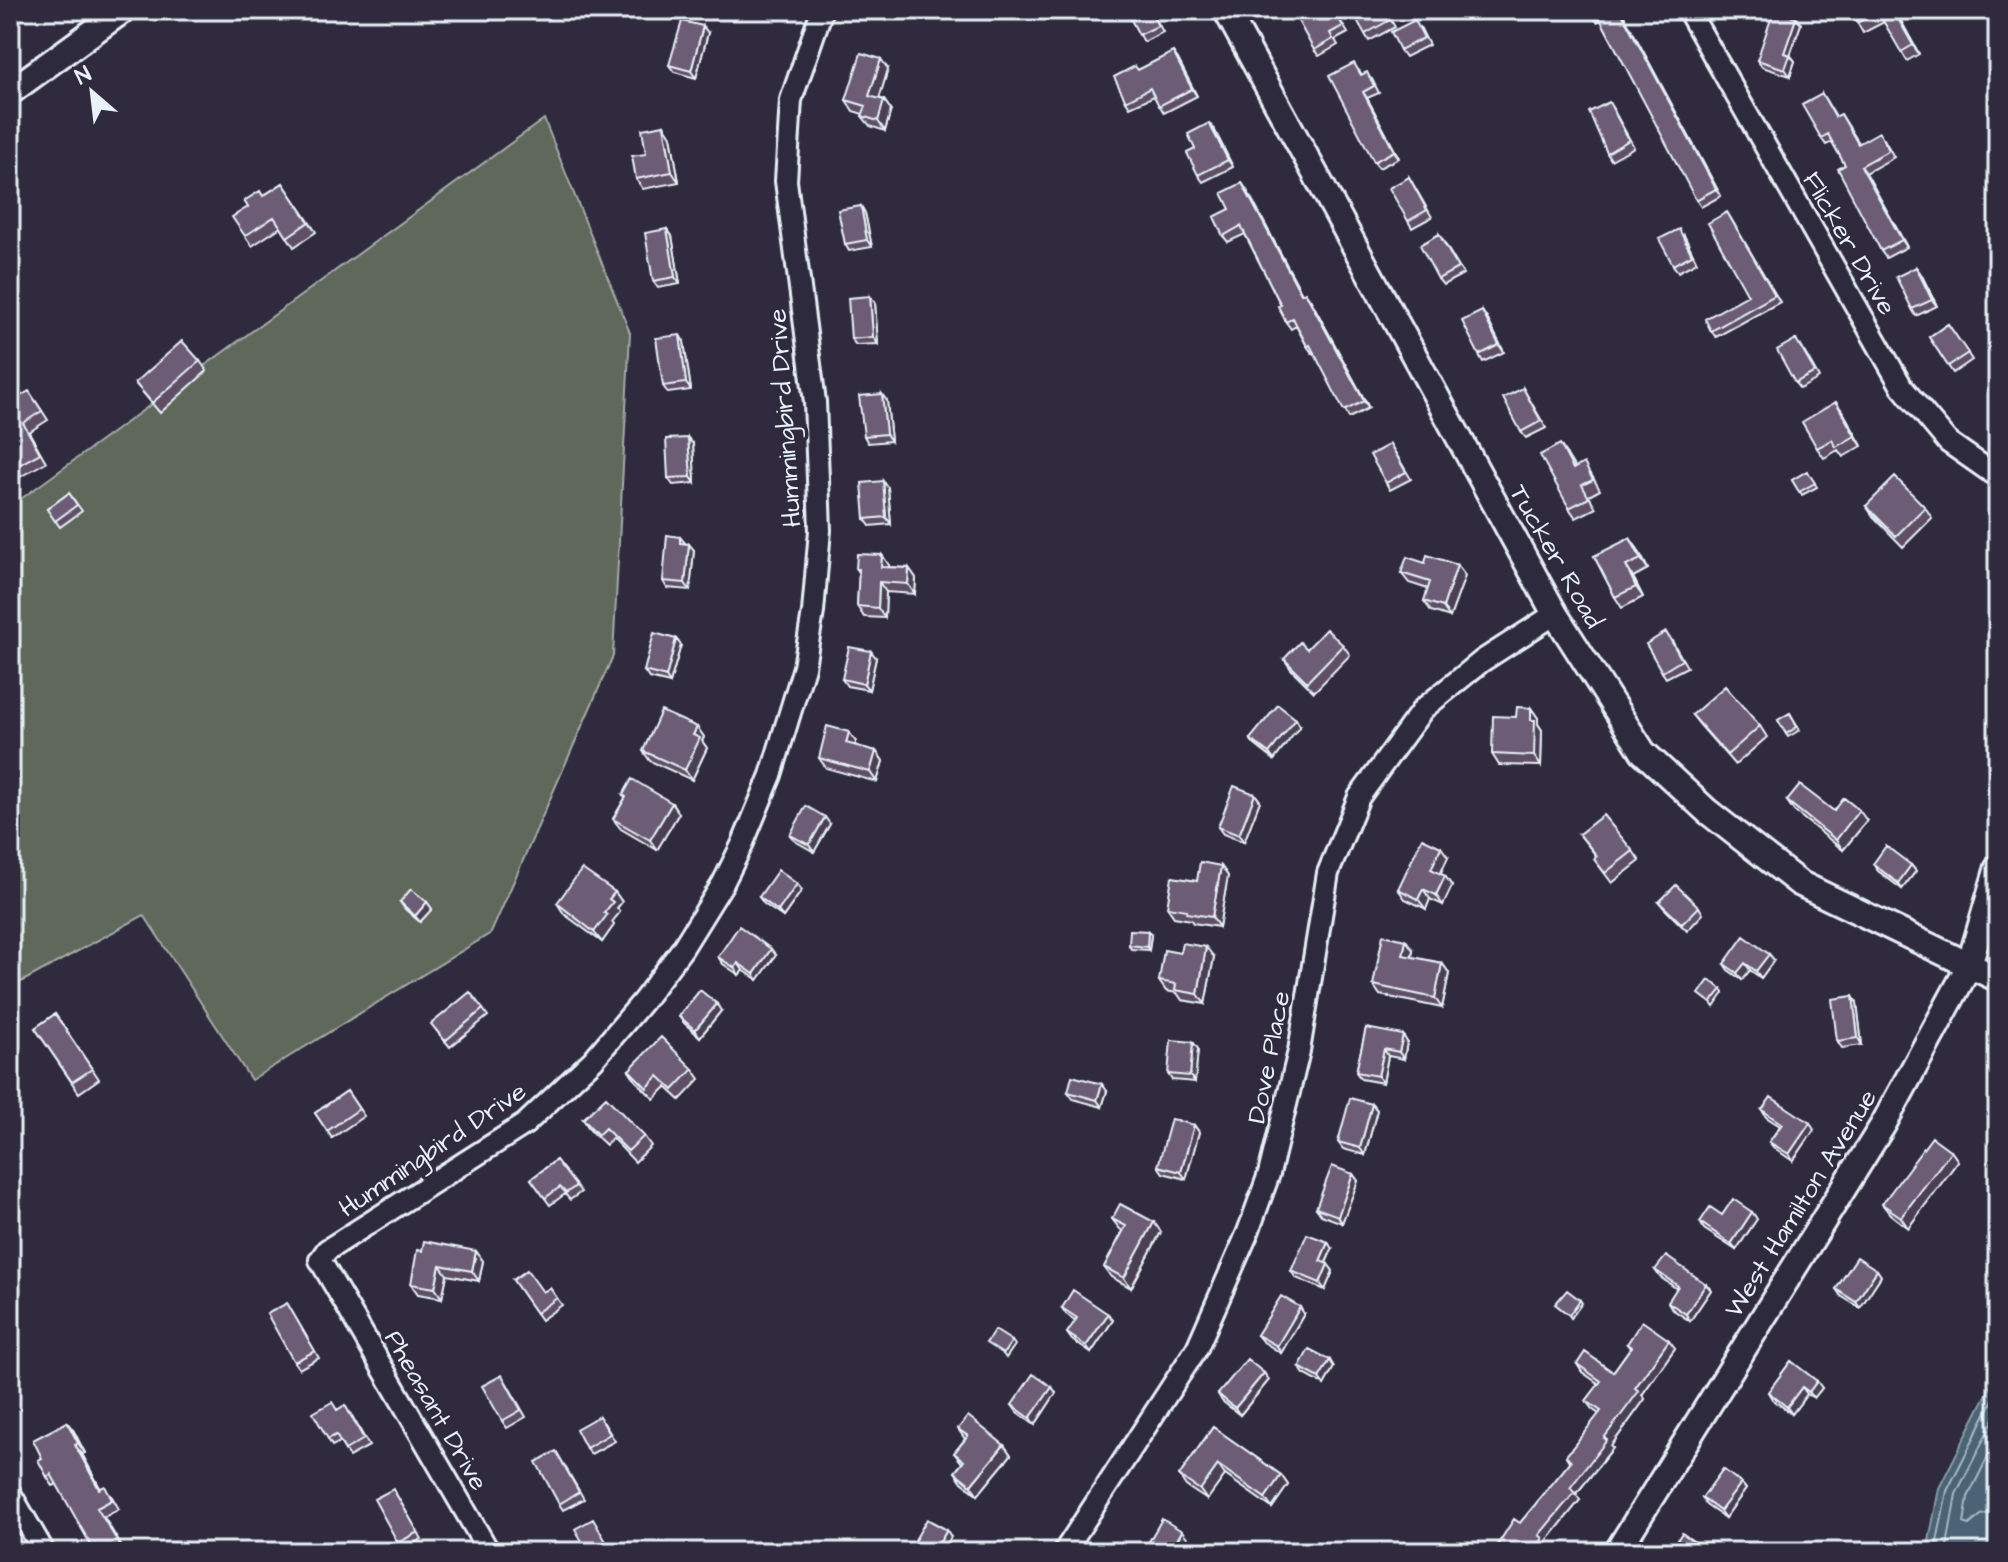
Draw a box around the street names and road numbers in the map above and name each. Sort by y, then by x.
street label: Flicker Drive [1794,165,1905,322]
street label: Hummingbird Drive [759,307,813,528]
street label: Tucker Road [1500,478,1612,635]
street label: Dove Place [1239,988,1299,1126]
street label: Hummingbird Drive [332,1074,535,1228]
street label: West Hamilton Avenue [1716,1083,1886,1324]
street label: Pheasant Drive [376,1324,497,1497]

